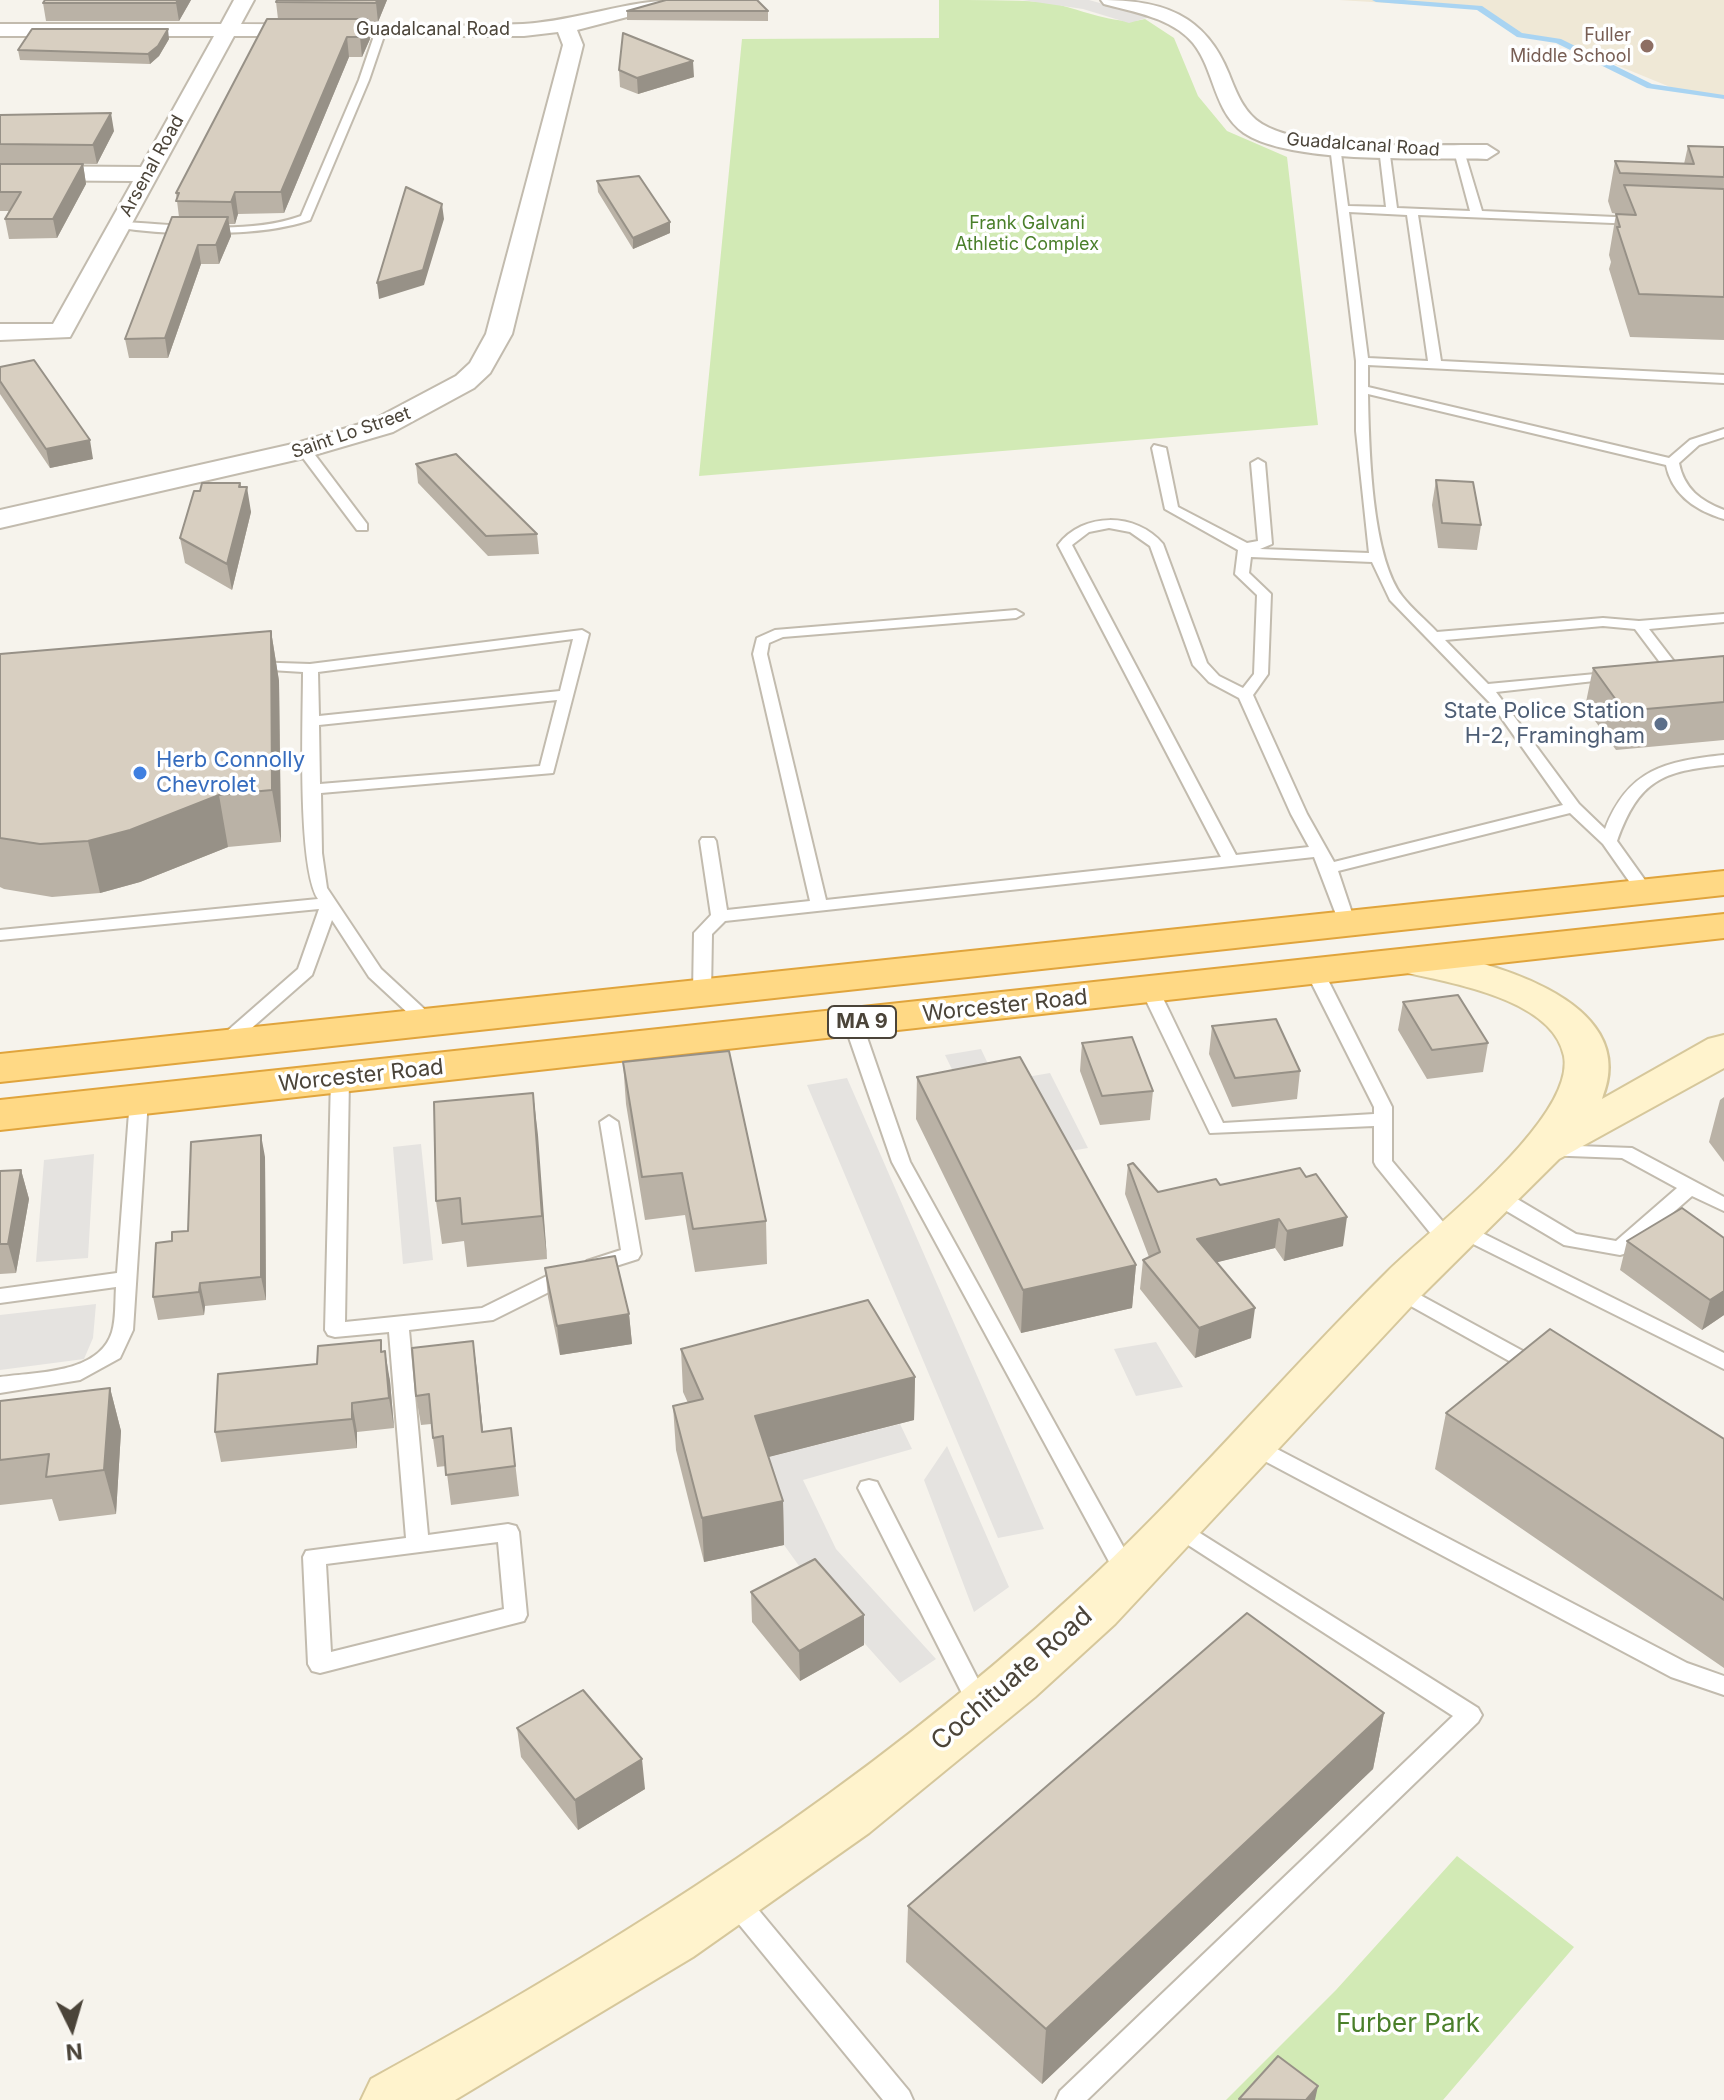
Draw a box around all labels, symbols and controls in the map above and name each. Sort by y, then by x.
street label: Guadalcanal Road [356,19,510,41]
place label: Fuller Middle School [1510,25,1631,68]
marker: Fuller Middle School [1638,37,1656,55]
street label: Arsenal Road [115,111,189,221]
street label: Guadalcanal Road [1286,129,1440,161]
park label: Frank Galvani Athletic Complex [955,213,1099,256]
street label: Saint Lo Street [289,403,413,463]
place label: State Police Station H-2, Framingham [1443,698,1645,750]
marker: State Police Station H-2, Framingham [1652,715,1670,733]
place label: Herb Connolly Chevrolet [156,747,305,798]
marker: Herb Connolly Chevrolet [131,764,149,782]
street label: Worcester Road [921,984,1089,1028]
road number: MA 9 [828,1006,896,1038]
street label: Worcester Road [277,1054,445,1098]
street label: Cochituate Road [925,1601,1099,1757]
north arrow [32,1988,112,2068]
park label: Furber Park [1336,2008,1480,2040]
text: N [65,2038,84,2066]

